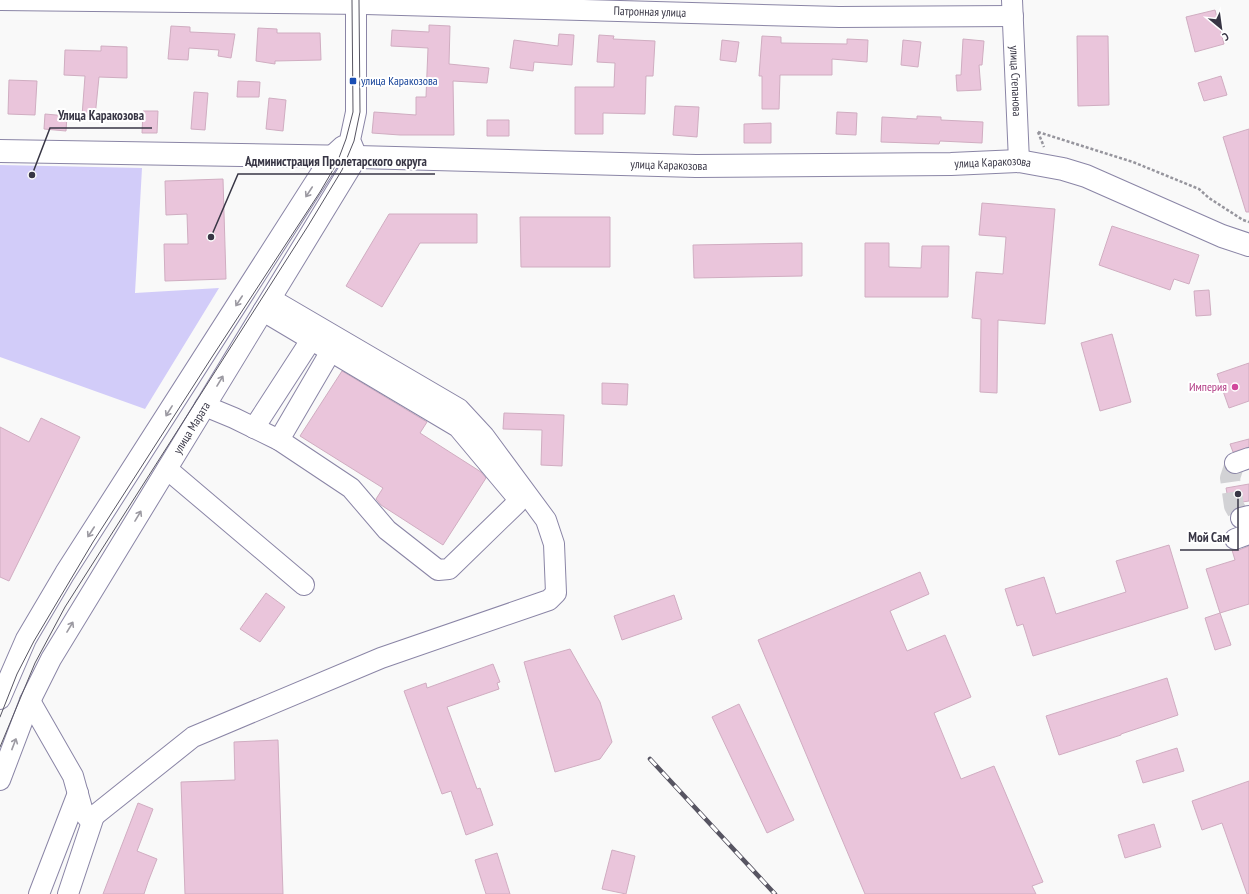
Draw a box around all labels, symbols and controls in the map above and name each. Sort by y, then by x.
street label: Патронная улица [613,3,686,20]
north arrow [1201,8,1241,48]
text: С [1220,29,1231,44]
street label: улица Степанова [1007,45,1025,117]
place label: улица Каракозова [361,73,438,88]
marker: улица Каракозова [348,76,358,86]
callout: Улица Каракозова [50,103,152,128]
text: Улица Каракозова [57,107,144,124]
callout: Администрация Пролетарского округа [238,149,435,174]
text: Администрация Пролетарского округа [244,153,427,170]
street label: улица Каракозова [954,153,1033,171]
street label: улица Каракозова [630,156,707,173]
one-way arrow [305,186,313,197]
one-way arrow [235,295,243,306]
one-way arrow [217,375,225,387]
place label: Империя [1189,379,1227,394]
marker: Империя [1230,382,1240,392]
street label: улица Марата [170,399,213,457]
one-way arrow [165,405,173,416]
one-way arrow [134,511,142,522]
callout: Мой Сам [1180,525,1238,550]
one-way arrow [87,526,95,538]
text: Мой Сам [1188,529,1230,546]
one-way arrow [67,621,75,633]
one-way arrow [11,738,19,750]

